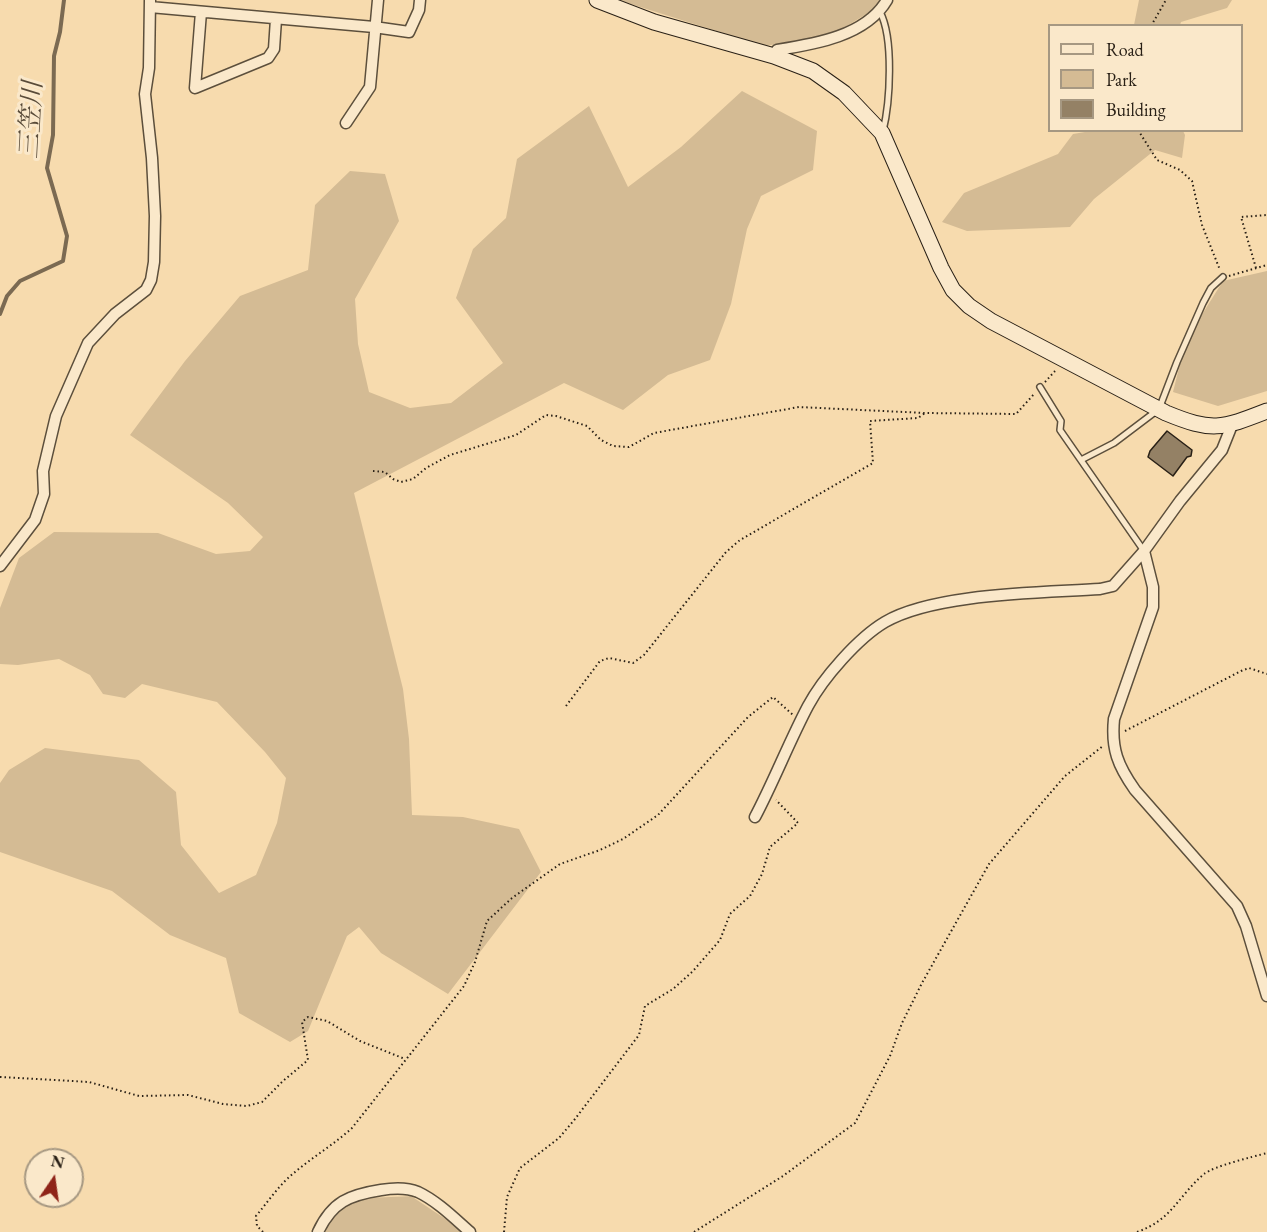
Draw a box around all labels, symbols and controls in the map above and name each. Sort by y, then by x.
legend [1048,24,1243,132]
text: Road [1106,38,1144,61]
text: Park [1106,68,1137,91]
water label: 三笠川 [14,80,50,160]
text: Building [1106,98,1166,121]
north arrow [24,1148,84,1208]
text: N [49,1150,66,1174]

